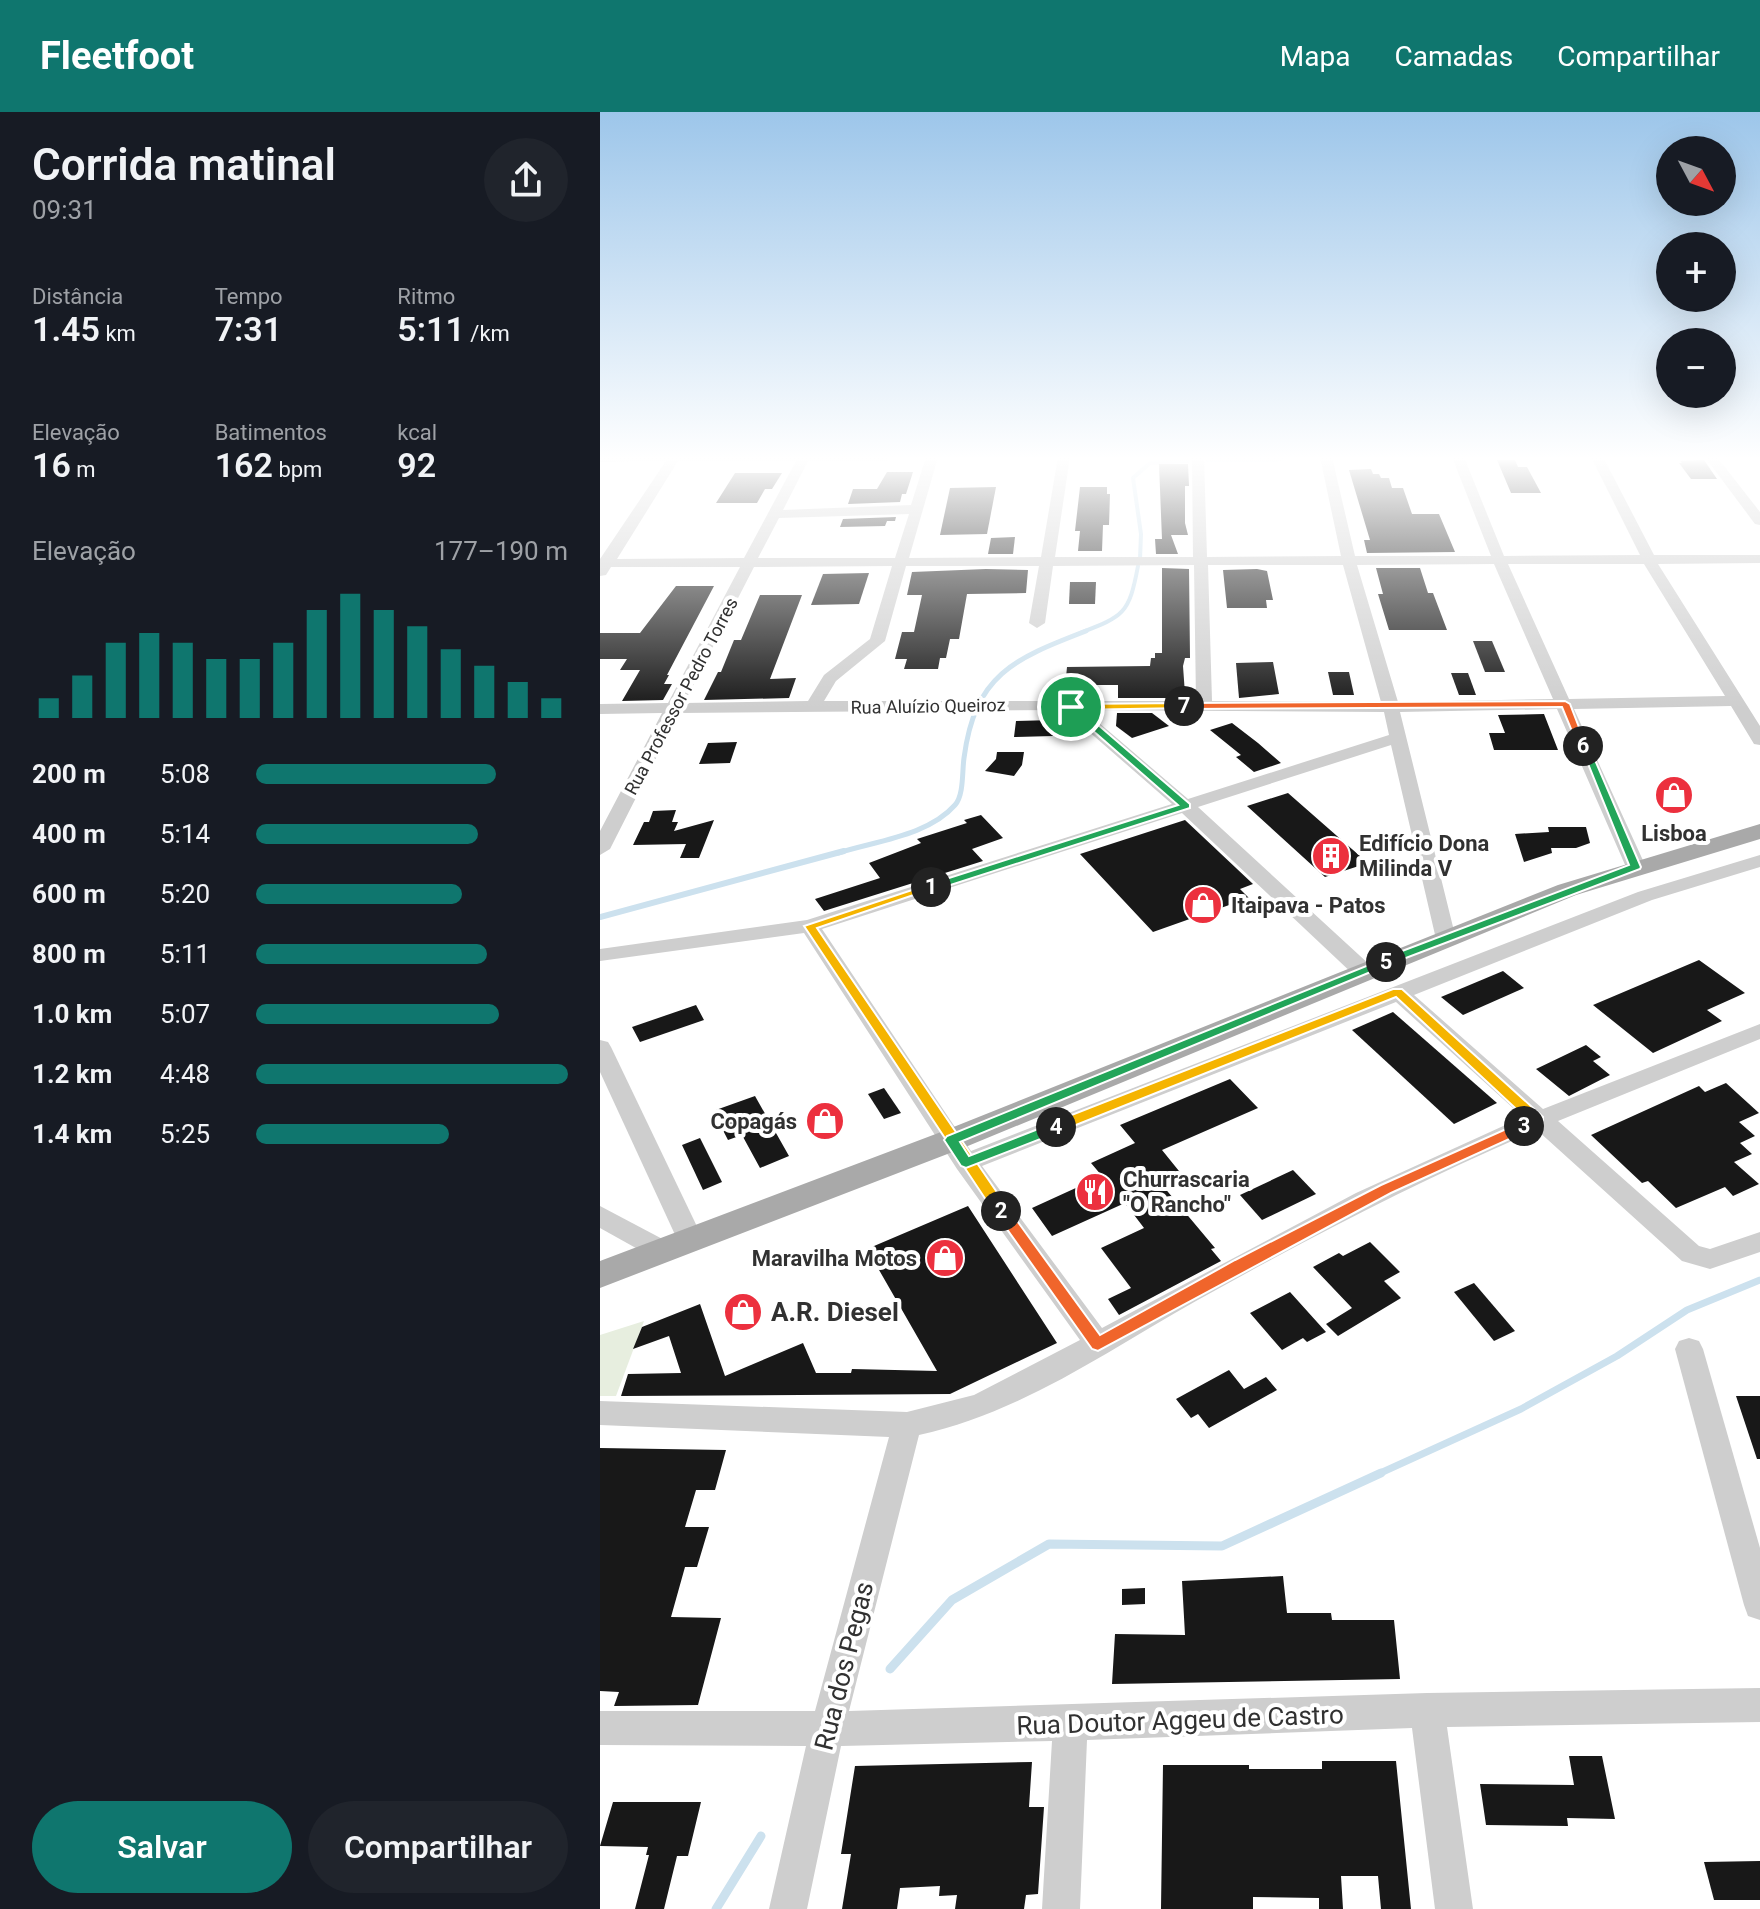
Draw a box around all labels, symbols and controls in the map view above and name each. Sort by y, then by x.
text: Fleetfoot [40,34,194,78]
text: Mapa [1280,40,1350,73]
text: Camadas [1394,40,1513,73]
text: Compartilhar [1557,40,1720,73]
north arrow [1656,136,1736,216]
map controls [1656,136,1736,408]
button: share [484,138,568,222]
text: Corrida matinal [32,139,336,191]
text: 09:31 [32,195,97,225]
button: + [1656,232,1736,312]
text: Distância [32,284,123,309]
text: Tempo [215,284,283,309]
text: Ritmo [397,284,455,309]
text: 1.45 [32,309,100,349]
text: 7:31 [215,309,282,349]
text: 5:11 [397,309,465,349]
text: km [100,321,136,346]
text: /km [465,321,510,346]
button: − [1656,328,1736,408]
text: Elevação [32,420,120,445]
text: Batimentos [215,420,327,445]
text: kcal [397,420,437,445]
text: 16 [32,445,71,485]
text: 162 [215,445,273,485]
text: 92 [397,445,436,485]
text: m [71,457,96,482]
text: bpm [273,457,322,482]
text: Elevação [32,536,136,566]
text: 177–190 m [434,536,568,566]
street label: Rua Professor Pedro Torres [620,594,742,798]
pin [1037,673,1105,741]
icon: arrive [1049,685,1093,729]
pin: 7 [1164,686,1204,726]
text: 7 [1178,693,1190,718]
street label: Rua Aluízio Queiroz [850,694,1006,718]
pin: 6 [1563,726,1603,766]
text: 6 [1577,733,1589,758]
text: 200 m [32,759,106,789]
text: 5:08 [160,759,210,789]
shop icon: Lisboa [1653,774,1695,816]
text: 400 m [32,819,106,849]
text: 5:14 [160,819,210,849]
place label: Lisboa [1641,821,1707,846]
place label: Edifício Dona Milinda V [1359,831,1489,881]
building icon: Edifício Dona Milinda V [1310,835,1352,877]
pin: 1 [911,867,951,907]
text: 1 [925,874,937,899]
text: 600 m [32,879,106,909]
text: 5:20 [160,879,210,909]
shop icon: Itaipava - Patos [1182,884,1224,926]
place label: Itaipava - Patos [1231,893,1386,918]
text: 800 m [32,939,106,969]
text: 5:11 [160,939,210,969]
pin: 5 [1366,942,1406,982]
text: 5 [1380,949,1392,974]
text: 1.0 km [32,999,112,1029]
text: 5:07 [160,999,210,1029]
text: 1.2 km [32,1059,112,1089]
text: 4:48 [160,1059,210,1089]
shop icon: Copagás [804,1100,846,1142]
pin: 3 [1504,1106,1544,1146]
pin: 4 [1036,1107,1076,1147]
place label: Copagás [710,1109,797,1134]
text: 3 [1518,1113,1530,1138]
text: 4 [1050,1114,1062,1139]
text: 1.4 km [32,1119,112,1149]
text: 5:25 [160,1119,210,1149]
place label: Churrascaria "O Rancho" [1123,1167,1250,1217]
restaurant icon: Churrascaria "O Rancho" [1074,1171,1116,1213]
pin: 2 [981,1191,1021,1231]
text: 2 [995,1198,1007,1223]
shop icon: Maravilha Motos [924,1237,966,1279]
place label: Maravilha Motos [752,1246,917,1271]
shop icon: A.R. Diesel [722,1291,764,1333]
place label: A.R. Diesel [771,1297,899,1327]
street label: Rua dos Pegas [809,1579,879,1753]
street label: Rua Doutor Aggeu de Castro [1016,1699,1344,1741]
button: Salvar [32,1801,292,1893]
button: Compartilhar [308,1801,568,1893]

